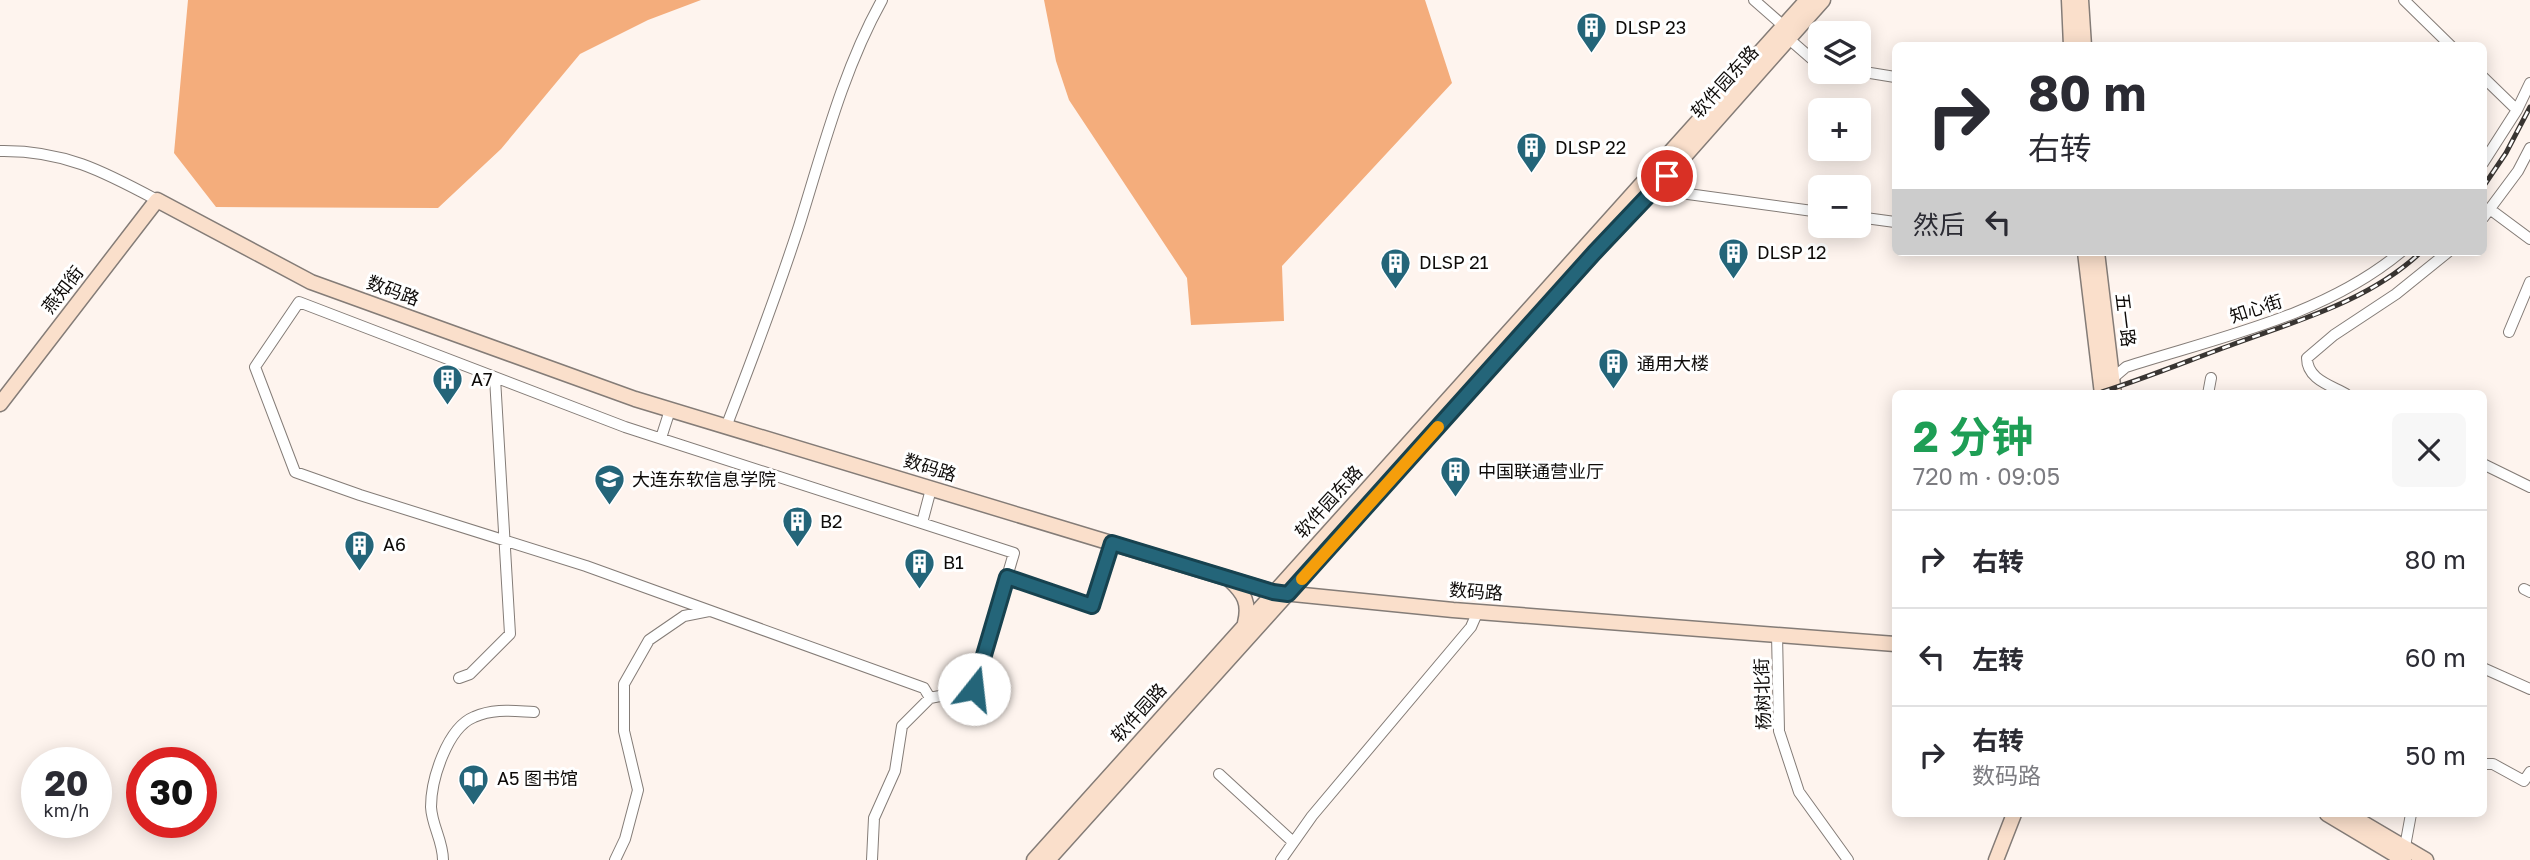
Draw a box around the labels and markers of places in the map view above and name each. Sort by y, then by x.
building icon: DLSP 23 [1575,11,1609,55]
place label: DLSP 23 [1615,16,1686,38]
building icon: DLSP 22 [1515,131,1549,175]
place label: DLSP 22 [1555,136,1626,158]
pin [1637,146,1697,206]
building icon: DLSP 12 [1717,236,1751,280]
place label: DLSP 12 [1757,241,1826,263]
building icon: DLSP 21 [1379,246,1413,290]
place label: DLSP 21 [1419,251,1489,273]
building icon: 通用大楼 [1597,347,1631,391]
place label: 通用大楼 [1637,352,1709,374]
building icon: A7 [431,363,465,407]
place label: A7 [471,368,493,390]
building icon: 中国联通营业厅 [1438,455,1472,499]
place label: 中国联通营业厅 [1478,460,1604,482]
school or university icon: 大连东软信息学院 [592,463,626,507]
place label: 大连东软信息学院 [632,468,776,490]
building icon: B2 [780,505,814,549]
place label: B2 [820,510,843,532]
building icon: A6 [343,528,377,572]
place label: A6 [383,533,406,555]
building icon: B1 [903,546,937,590]
place label: B1 [943,551,964,573]
library icon: A5 图书馆 [457,762,491,806]
place label: A5 图书馆 [497,767,578,789]

